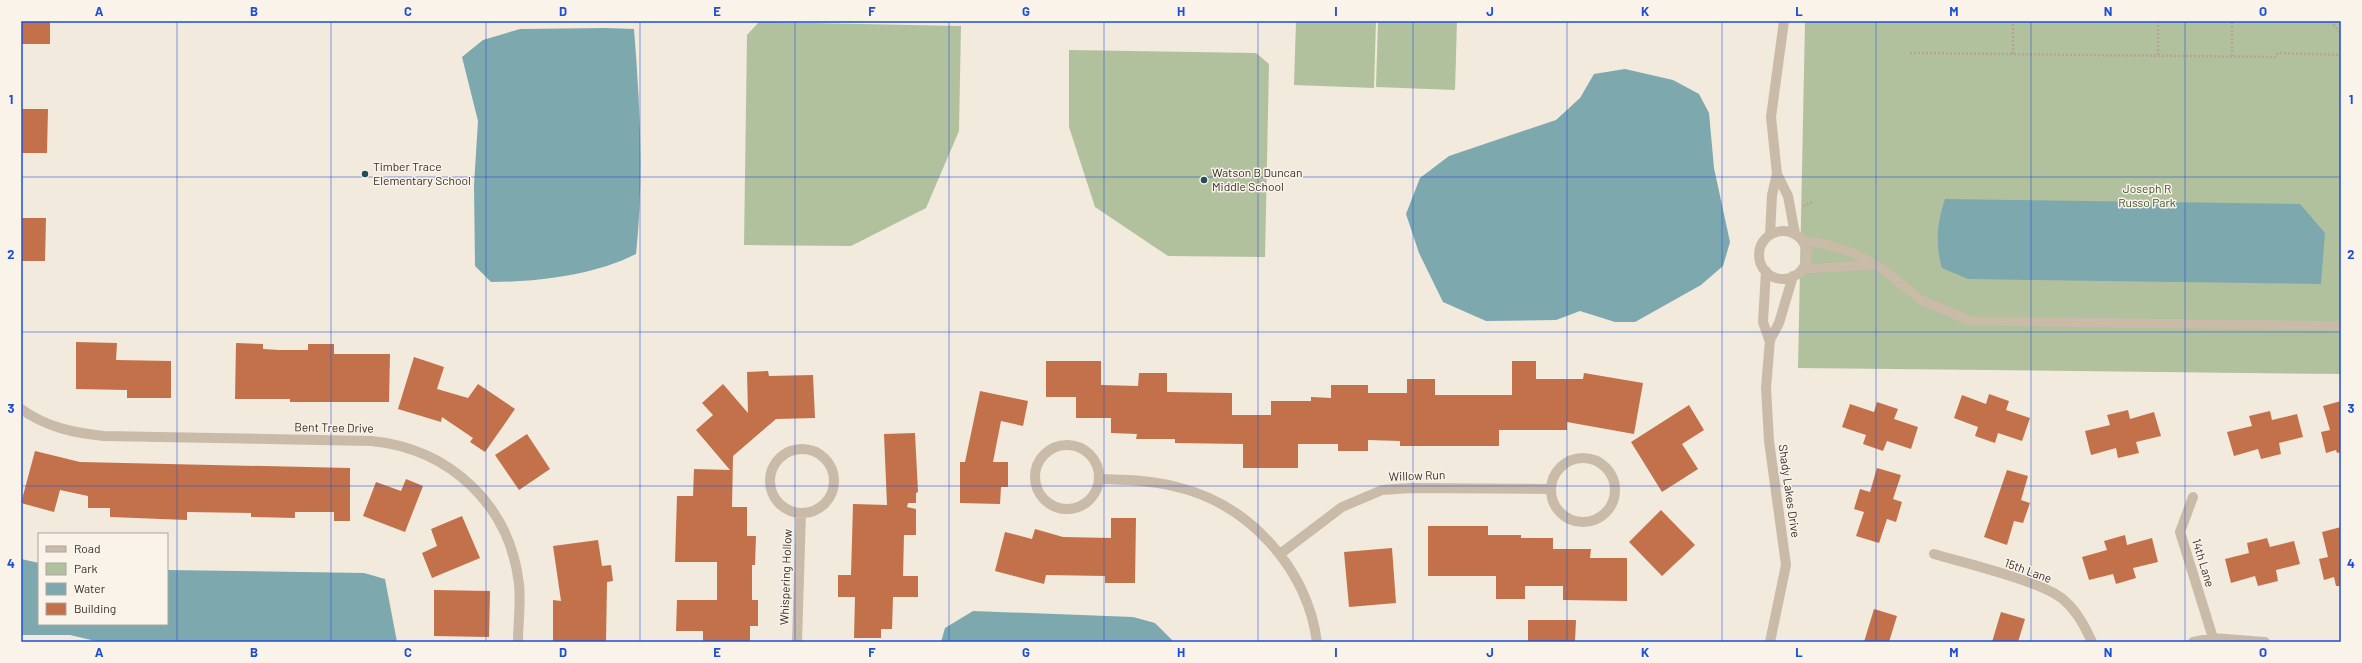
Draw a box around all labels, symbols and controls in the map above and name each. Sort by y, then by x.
text: A [95,3,104,19]
text: B [250,3,258,19]
text: C [404,3,412,19]
text: D [559,3,567,19]
text: E [713,3,721,19]
text: F [868,3,876,19]
text: G [1022,3,1030,19]
text: H [1177,3,1185,19]
text: I [1334,3,1338,19]
text: J [1486,3,1494,19]
text: K [1641,3,1649,19]
text: L [1795,3,1803,19]
text: M [1949,3,1959,19]
text: N [2104,3,2112,19]
text: O [2259,3,2267,19]
text: 1 [9,91,13,107]
text: 1 [2349,91,2353,107]
place label: Timber Trace Elementary School [373,159,471,187]
place label: Watson B Duncan Middle School [1212,165,1302,193]
marker: Timber Trace Elementary School [360,169,370,179]
marker: Watson B Duncan Middle School [1199,175,1209,185]
park label: Joseph R Russo Park [2118,181,2176,209]
text: 2 [7,246,15,262]
text: 2 [2347,246,2355,262]
text: 3 [7,400,15,416]
text: 3 [2347,400,2355,416]
street label: Bent Tree Drive [294,419,374,435]
street label: Shady Lakes Drive [1777,443,1803,538]
street label: Willow Run [1388,467,1446,483]
street label: Whispering Hollow [776,528,794,625]
legend [38,533,168,625]
street label: 14th Lane [2190,537,2218,589]
text: Road [74,541,101,555]
text: 4 [7,555,15,571]
street label: 15th Lane [2003,555,2054,585]
text: 4 [2347,555,2355,571]
text: Park [74,561,98,575]
text: Water [74,581,106,595]
text: Building [74,601,116,615]
text: A [95,644,104,660]
text: B [250,644,258,660]
text: C [404,644,412,660]
text: D [559,644,567,660]
text: E [713,644,721,660]
text: F [868,644,876,660]
text: G [1022,644,1030,660]
text: H [1177,644,1185,660]
text: I [1334,644,1338,660]
text: J [1486,644,1494,660]
text: K [1641,644,1649,660]
text: L [1795,644,1803,660]
text: M [1949,644,1959,660]
text: N [2104,644,2112,660]
text: O [2259,644,2267,660]

